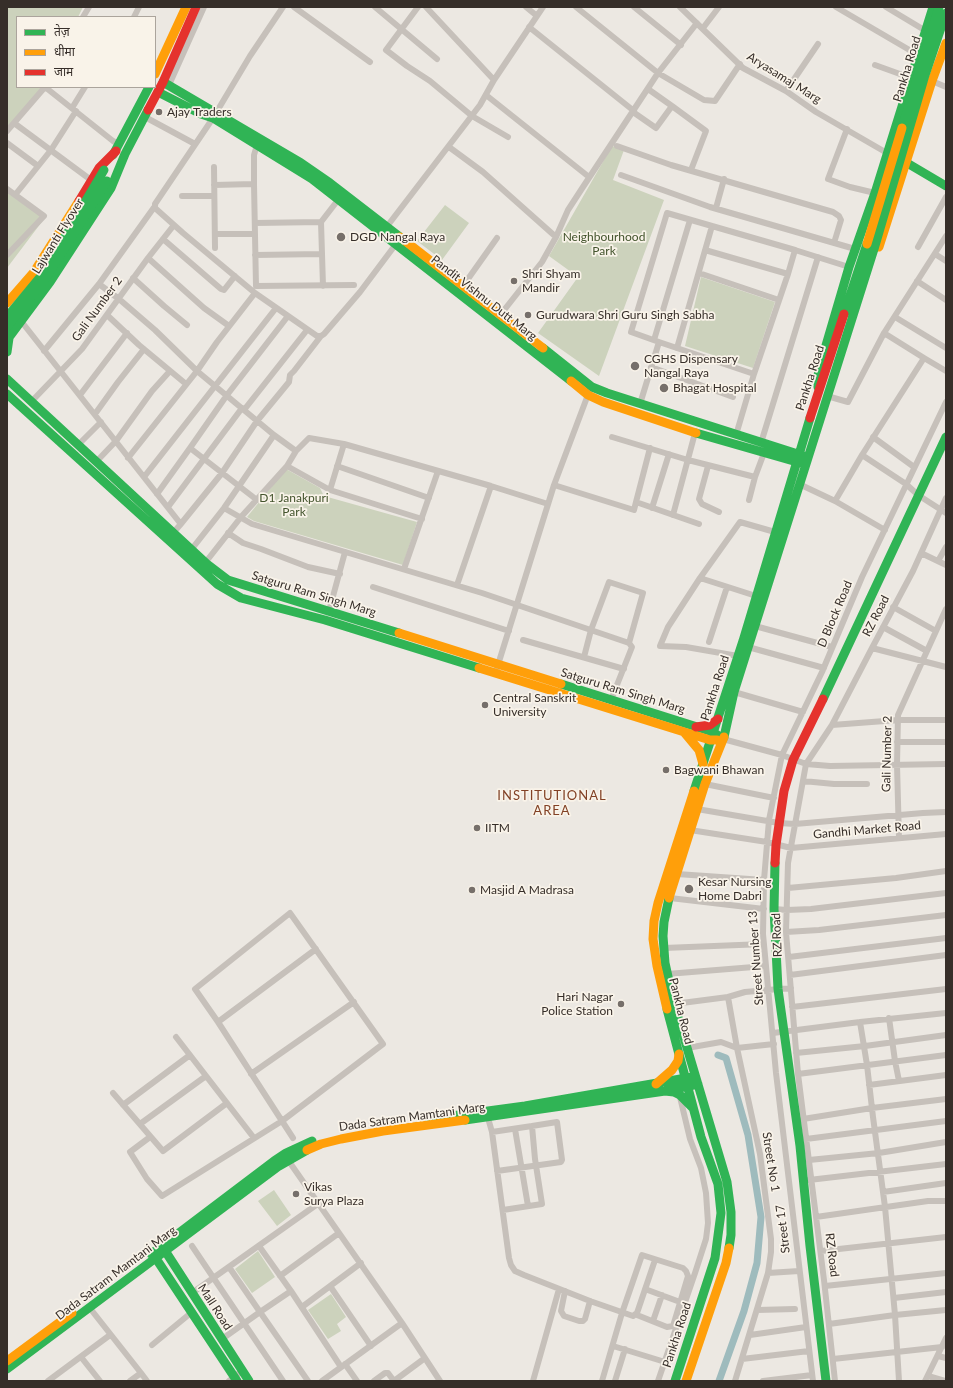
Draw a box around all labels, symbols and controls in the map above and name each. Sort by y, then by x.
legend [16,16,156,88]
text: तेज़ [54,24,70,39]
street label: Pankha Road [890,34,924,104]
text: धीमा [54,44,75,59]
street label: Aryasamaj Marg [744,49,824,107]
text: जाम [54,64,73,79]
place label: Ajay Traders [167,105,232,119]
marker: Ajay Traders [154,107,164,117]
street label: Lajwanti Flyover [29,196,87,276]
place label: DGD Nangal Raya [350,230,445,244]
park label: Neighbourhood Park [563,230,645,258]
marker: DGD Nangal Raya [335,231,347,243]
street label: Pandit Vishnu Dutt Marg [428,252,540,344]
place label: Shri Shyam Mandir [522,267,580,295]
street label: Gali Number 2 [69,274,125,344]
marker: Shri Shyam Mandir [509,276,519,286]
place label: Gurudwara Shri Guru Singh Sabha [536,308,714,322]
marker: Gurudwara Shri Guru Singh Sabha [523,310,533,320]
street label: Pankha Road [793,343,827,413]
place label: CGHS Dispensary Nangal Raya [644,352,738,380]
marker: CGHS Dispensary Nangal Raya [629,360,641,372]
place label: Bhagat Hospital [673,381,756,395]
marker: Bhagat Hospital [658,382,670,394]
park label: D1 Janakpuri Park [259,491,329,519]
street label: Satguru Ram Singh Marg [250,568,378,620]
street label: D Block Road [815,579,855,649]
street label: RZ Road [859,593,893,639]
street label: Pankha Road [698,653,732,723]
street label: Satguru Ram Singh Marg [559,665,687,717]
place label: Central Sanskrit University [493,691,576,719]
marker: Central Sanskrit University [480,700,490,710]
street label: Gali Number 2 [879,716,895,792]
place label: Bagwani Bhawan [674,763,764,777]
marker: Bagwani Bhawan [661,765,671,775]
district label: INSTITUTIONAL AREA [497,788,607,819]
street label: Gandhi Market Road [813,818,921,842]
place label: IITM [485,821,510,835]
marker: IITM [472,823,482,833]
place label: Kesar Nursing Home Dabri [698,875,772,903]
place label: Masjid A Madrasa [480,883,574,897]
marker: Kesar Nursing Home Dabri [683,883,695,895]
marker: Masjid A Madrasa [467,885,477,895]
street label: Street Number 13 [746,910,766,1006]
street label: RZ Road [769,913,785,957]
street label: Pankha Road [666,976,696,1046]
place label: Hari Nagar Police Station [541,990,613,1018]
marker: Hari Nagar Police Station [616,999,626,1009]
street label: Dada Satram Mamtani Marg [338,1100,486,1134]
street label: Street No 1 [759,1131,783,1193]
place label: Vikas Surya Plaza [304,1180,364,1208]
marker: Vikas Surya Plaza [291,1189,301,1199]
street label: Street 17 [773,1204,793,1254]
street label: Dada Satram Mamtani Marg [53,1223,179,1323]
street label: RZ Road [822,1232,842,1278]
street label: Mall Road [195,1281,235,1333]
street label: Pankha Road [660,1300,694,1370]

